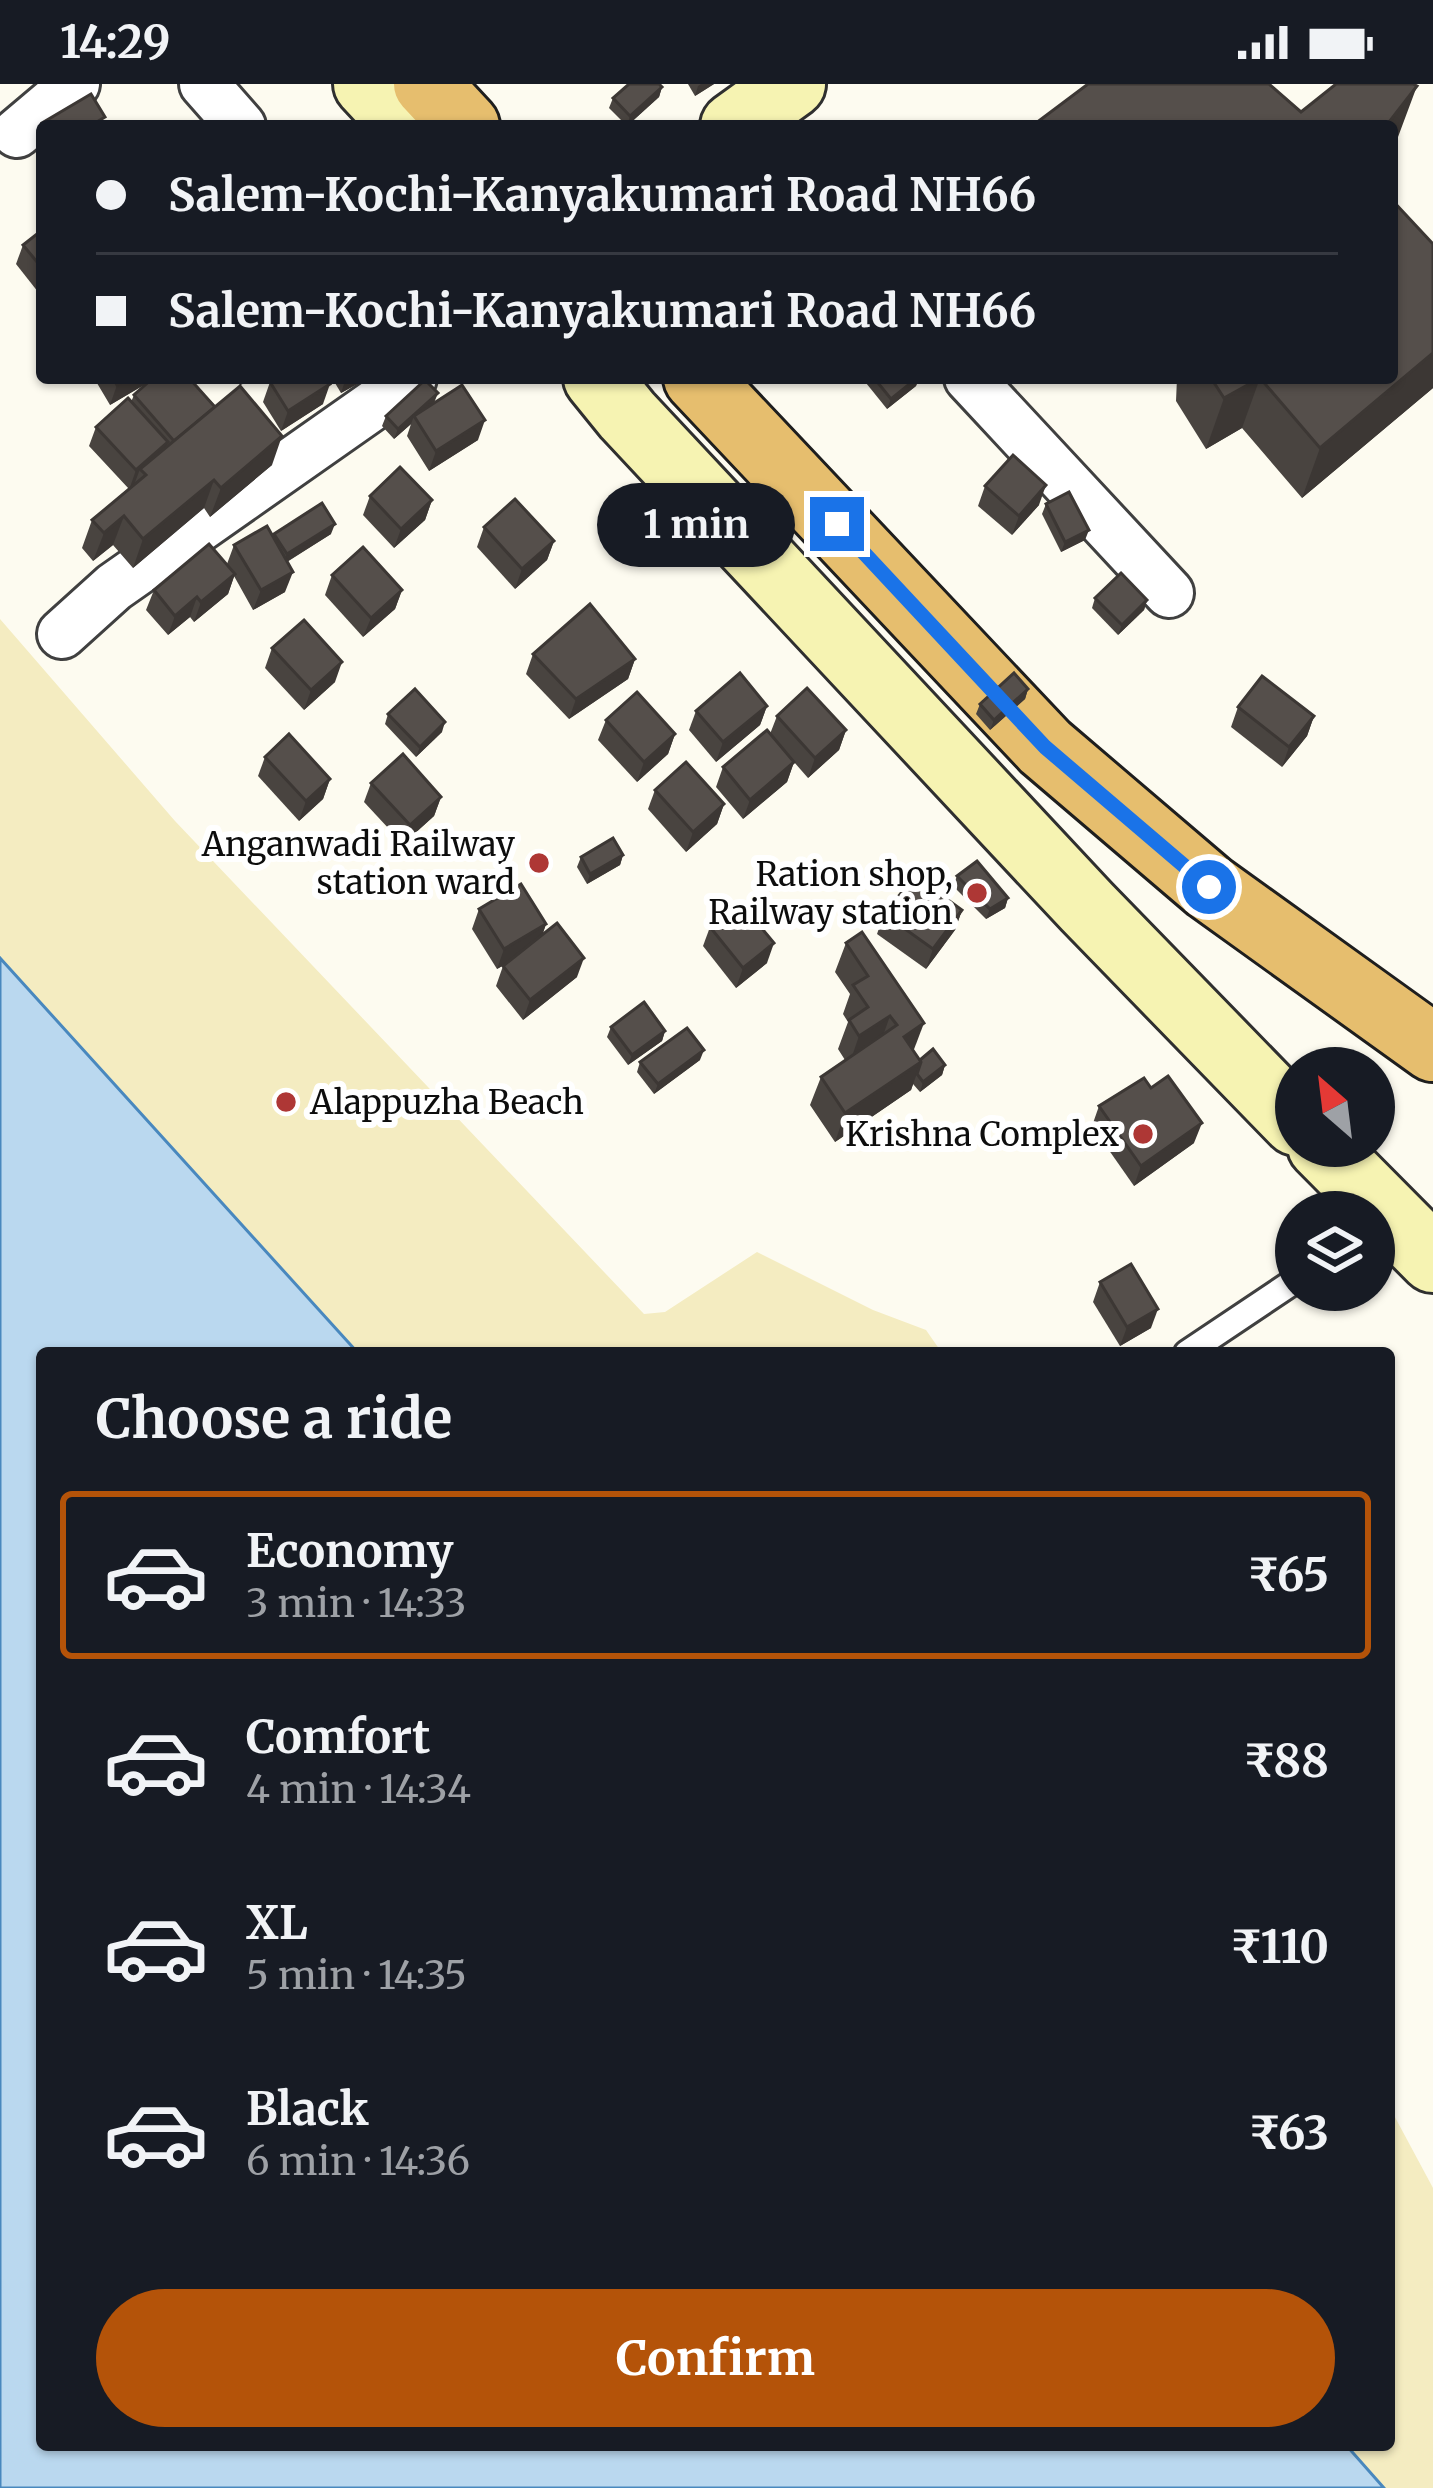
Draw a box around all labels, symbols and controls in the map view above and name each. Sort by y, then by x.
text: 14:29 [60,14,170,70]
text: Salem-Kochi-Kanyakumari Road NH66 [168,167,1036,223]
text: Salem-Kochi-Kanyakumari Road NH66 [168,283,1036,339]
callout: 1 min [597,482,795,566]
route end [810,497,864,551]
text: 1 min [643,500,749,549]
place label: Anganwadi Railway station ward [201,824,516,903]
marker: Anganwadi Railway station ward [526,850,552,876]
place label: Ration shop, Railway station [708,854,953,933]
route start [1182,860,1236,914]
marker: Ration shop, Railway station [964,880,990,906]
north arrow [1275,1047,1395,1167]
map controls [1275,1047,1395,1311]
place label: Alappuzha Beach [309,1082,584,1123]
marker: Alappuzha Beach [273,1089,299,1115]
place label: Krishna Complex [845,1114,1119,1155]
marker: Krishna Complex [1130,1121,1156,1147]
button: layers [1275,1191,1395,1311]
text: Choose a ride [96,1385,452,1453]
icon: car [102,1521,210,1629]
text: Economy [246,1523,454,1579]
text: ₹65 [1247,1547,1329,1603]
text: 3 min · 14:33 [246,1579,466,1628]
icon: car [102,1707,210,1815]
text: Comfort [246,1709,430,1765]
text: ₹88 [1243,1733,1329,1789]
text: 4 min · 14:34 [246,1765,471,1814]
icon: car [102,1893,210,2001]
text: XL [246,1895,308,1951]
text: ₹110 [1230,1919,1329,1975]
text: 5 min · 14:35 [246,1951,467,2000]
icon: car [102,2079,210,2187]
text: Black [246,2081,369,2137]
text: ₹63 [1248,2105,1329,2161]
text: 6 min · 14:36 [246,2137,470,2186]
button: Confirm [96,2289,1335,2427]

